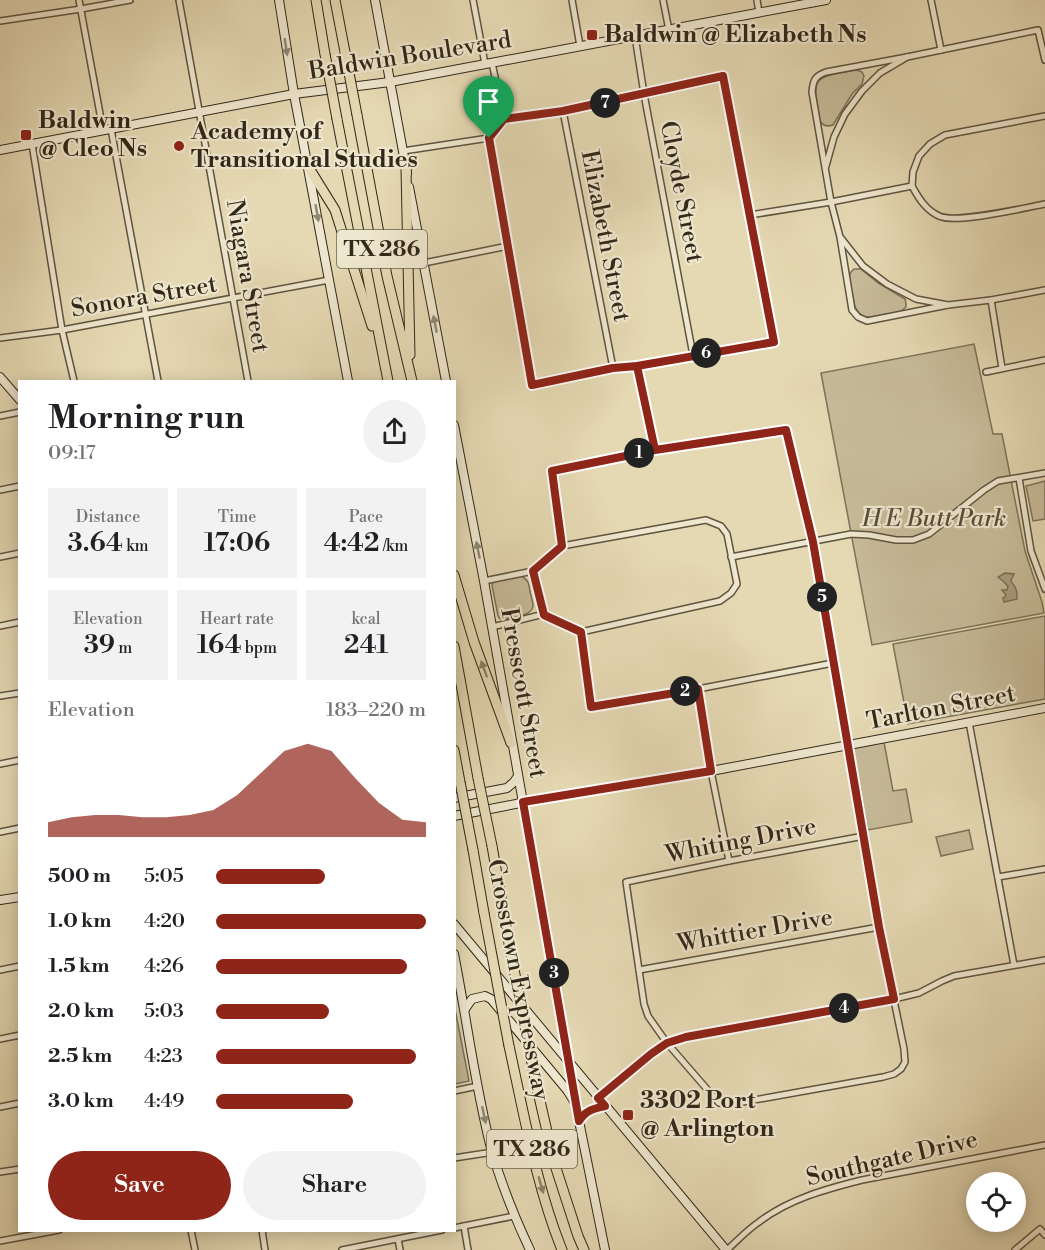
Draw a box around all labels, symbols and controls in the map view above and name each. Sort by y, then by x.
place label: Baldwin @ Elizabeth Ns [604,20,867,50]
street label: Baldwin Boulevard [306,25,514,87]
marker: Baldwin @ Elizabeth Ns [585,28,599,42]
one-way arrow [282,38,291,57]
pin [463,76,514,138]
icon: arrive [472,85,505,118]
pin: 7 [590,88,620,118]
text: 7 [600,93,610,113]
place label: Baldwin @ Cleo Ns [38,106,147,164]
place label: Academy of Transitional Studies [190,117,418,175]
street label: Cloyde Street [653,119,710,266]
marker: Baldwin @ Cleo Ns [19,128,33,142]
marker: Academy of Transitional Studies [172,139,186,153]
street label: Elizabeth Street [574,148,636,325]
street label: Niagara Street [219,197,275,355]
one-way arrow [313,204,322,223]
road number: TX 286 [337,230,427,268]
street label: Sonora Street [69,269,220,325]
one-way arrow [430,314,439,333]
pin: 6 [691,338,721,368]
text: 6 [701,343,711,363]
text: Morning run [48,398,245,439]
button: share [363,400,426,463]
pin: 1 [624,438,654,468]
text: 09:17 [48,441,96,466]
text: 1 [635,443,643,463]
park label: H E Butt Park [861,504,1006,534]
text: Distance [76,507,140,527]
text: Time [218,507,256,527]
text: Pace [349,507,383,527]
text: 3.64 [67,527,123,559]
text: 17:06 [204,527,270,559]
text: 4:42 [324,527,380,559]
text: km [123,536,149,556]
text: /km [380,536,408,556]
one-way arrow [473,540,482,559]
pin: 5 [807,582,837,612]
text: 5 [817,587,827,607]
street label: Presscott Street [493,606,553,781]
text: Elevation [73,609,143,629]
text: Heart rate [200,609,274,629]
text: kcal [351,609,381,629]
text: 39 [84,629,115,661]
text: 164 [197,629,241,661]
text: 241 [344,629,388,661]
text: m [115,638,132,658]
text: bpm [241,638,277,658]
one-way arrow [479,659,489,677]
pin: 2 [670,676,700,706]
street label: Tarlton Street [864,679,1018,737]
text: 2 [680,681,690,701]
text: Elevation [48,698,135,723]
text: 183–220 m [326,698,426,723]
street label: Whiting Drive [662,812,819,871]
street label: Crosstown Expressway [480,857,556,1103]
text: 500 m [48,864,111,889]
text: 5:05 [144,864,184,889]
street label: Whittier Drive [674,903,835,960]
text: 1.0 km [48,909,112,934]
text: 4:20 [144,909,185,934]
text: 1.5 km [48,954,109,979]
text: 4:26 [144,954,184,979]
pin: 3 [539,958,569,988]
text: 3 [549,963,559,983]
pin: 4 [829,993,859,1023]
text: 4 [839,998,849,1018]
text: 2.0 km [48,999,114,1024]
text: 5:03 [144,999,184,1024]
text: 2.5 km [48,1044,112,1069]
text: 4:23 [144,1044,183,1069]
place label: 3302 Port @ Arlington [640,1086,774,1144]
text: 3.0 km [48,1089,114,1114]
text: 4:49 [144,1089,184,1114]
one-way arrow [480,1105,490,1124]
marker: 3302 Port @ Arlington [621,1108,635,1122]
street label: Southgate Drive [803,1125,981,1193]
road number: TX 286 [487,1130,577,1168]
button: Save [48,1151,231,1220]
button: Share [243,1151,426,1220]
map controls [966,1172,1026,1232]
button: locate [966,1172,1026,1232]
one-way arrow [537,1176,546,1194]

